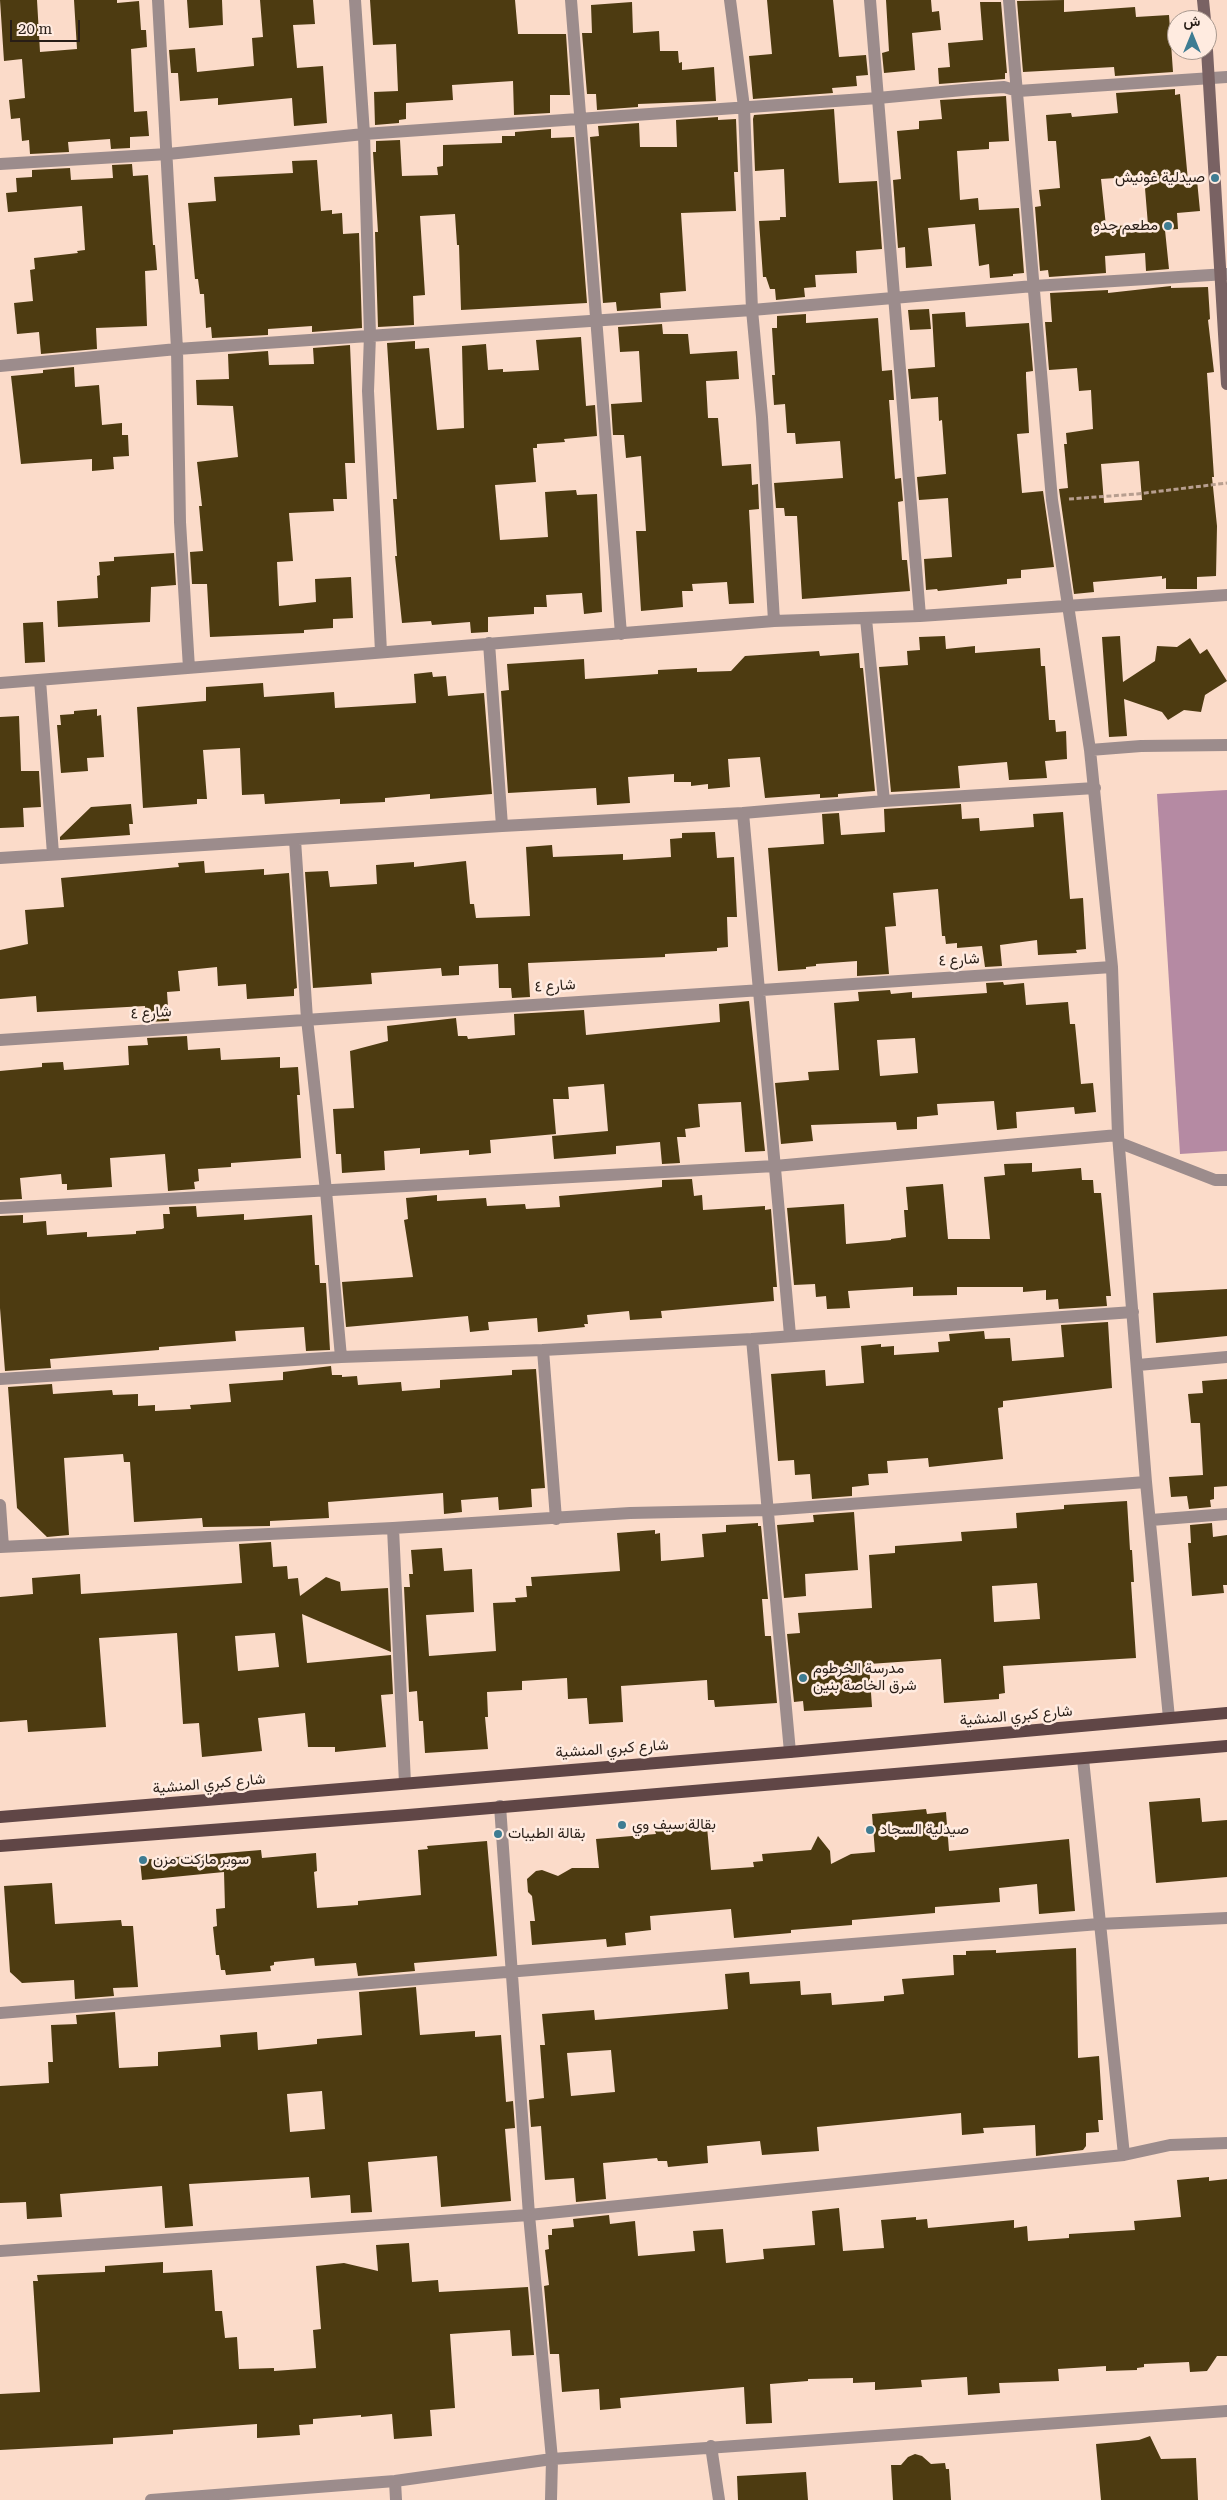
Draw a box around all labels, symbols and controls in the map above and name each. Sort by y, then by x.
scale bar [12,10,82,42]
north arrow [1167,10,1217,60]
text: ش [1184,13,1200,29]
text: 20 m [18,20,52,38]
place label: صيدلية غونيش [1115,169,1205,187]
marker: صيدلية غونيش [1209,172,1221,184]
place label: مطعم جدو [1093,217,1158,235]
marker: مطعم جدو [1162,220,1174,232]
street label: شارع ٤ [938,950,980,970]
street label: شارع ٤ [534,976,576,996]
street label: شارع ٤ [130,1003,172,1023]
place label: مدرسة الخرطوم شرق الخاصة بنين [813,1660,917,1695]
marker: مدرسة الخرطوم شرق الخاصة بنين [797,1672,809,1684]
street label: شارع كبري المنشية [959,1702,1073,1730]
street label: شارع كبري المنشية [555,1736,669,1762]
street label: شارع كبري المنشية [152,1770,266,1798]
place label: بقالة سيف وي [632,1816,716,1834]
marker: بقالة سيف وي [616,1819,628,1831]
place label: صيدلية السجاد [880,1821,969,1839]
marker: صيدلية السجاد [864,1824,876,1836]
place label: بقالة الطيبات [508,1825,585,1843]
marker: بقالة الطيبات [492,1828,504,1840]
place label: سوبر ماركت مزن [153,1851,249,1869]
marker: سوبر ماركت مزن [137,1854,149,1866]

